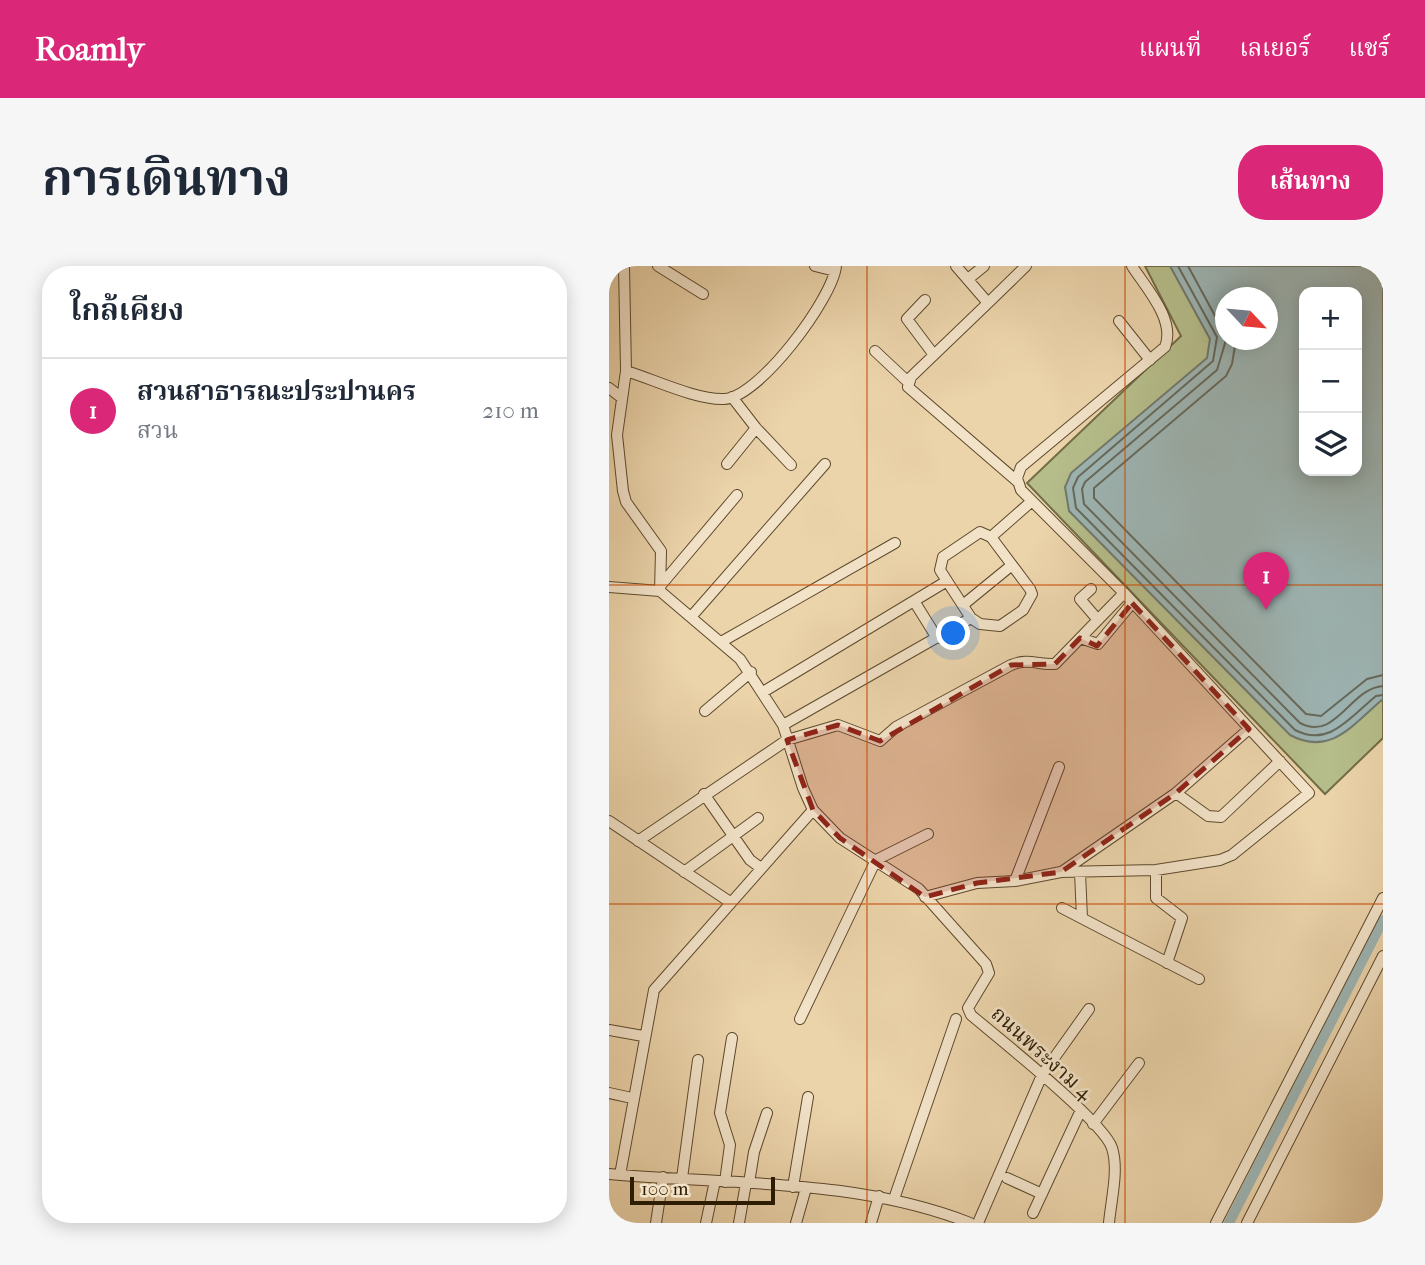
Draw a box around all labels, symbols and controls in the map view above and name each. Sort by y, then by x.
text: Roamly [35,30,144,69]
text: แผนที่ [1139,34,1202,62]
text: เลเยอร์ [1240,34,1311,62]
text: แชร์ [1349,34,1390,62]
button: เส้นทาง [1238,145,1383,220]
text: การเดินทาง [42,150,291,208]
north arrow [1215,287,1278,350]
map controls [1299,287,1362,476]
button: + [1299,287,1362,350]
text: ใกล้เคียง [70,293,184,328]
button: − [1299,350,1362,413]
text: สวนสาธารณะประปานคร [137,376,416,407]
text: 1 [89,397,97,424]
text: 210 m [482,397,539,424]
button: layers [1299,413,1362,476]
text: สวน [137,417,178,444]
pin: 1 [1243,552,1289,610]
your location [936,616,970,650]
street label: ถนนพระงาม 4 [987,1001,1098,1105]
scale bar [630,1174,775,1206]
text: 100 m [641,1178,689,1200]

